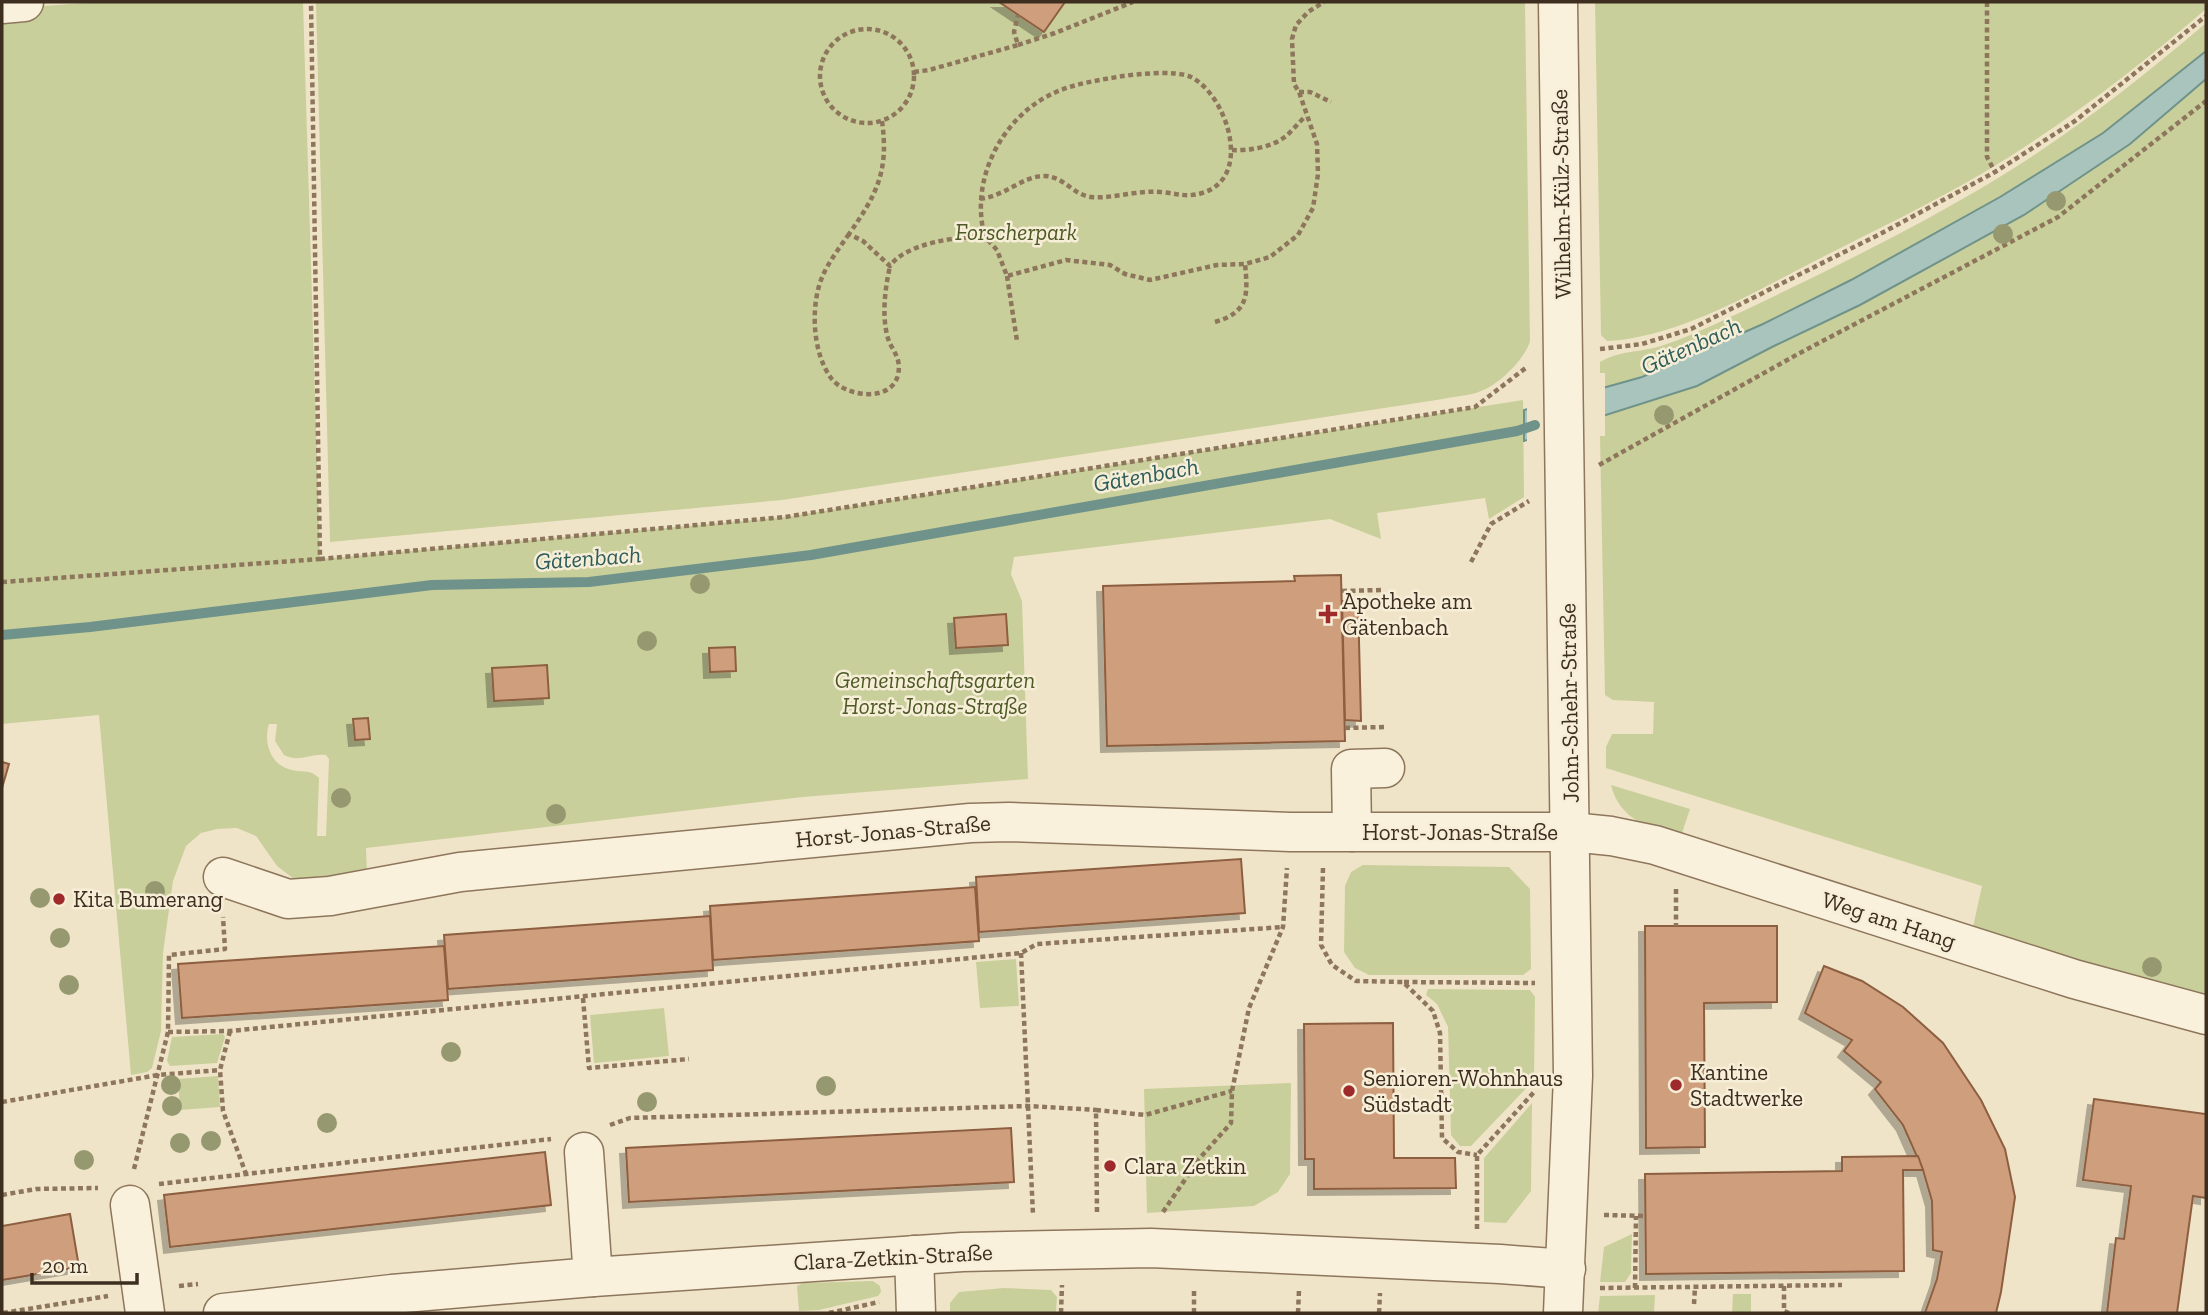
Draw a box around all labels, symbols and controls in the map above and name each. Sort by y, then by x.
street label: Wilhelm-Külz-Straße [1545,89,1577,299]
park label: Forscherpark [955,218,1077,246]
water label: Gätenbach [1636,311,1745,380]
water label: Gätenbach [1091,451,1201,498]
water label: Gätenbach [534,539,642,576]
place label: Apotheke am Gätenbach [1342,587,1472,641]
street label: John-Schehr-Straße [1553,603,1585,803]
marker: Apotheke am Gätenbach [1320,606,1336,622]
park label: Gemeinschaftsgarten Horst-Jonas-Straße [835,666,1035,720]
street label: Horst-Jonas-Straße [794,809,992,853]
street label: Horst-Jonas-Straße [1362,818,1558,846]
place label: Kita Bumerang [73,885,223,913]
street label: Weg am Hang [1818,885,1960,955]
marker: Kita Bumerang [51,891,67,907]
place label: Kantine Stadtwerke [1690,1058,1803,1112]
place label: Senioren-Wohnhaus Südstadt [1363,1064,1563,1118]
marker: Kantine Stadtwerke [1668,1077,1684,1093]
marker: Senioren-Wohnhaus Südstadt [1341,1083,1357,1099]
place label: Clara Zetkin [1124,1152,1246,1180]
marker: Clara Zetkin [1102,1158,1118,1174]
street label: Clara-Zetkin-Straße [793,1238,993,1276]
scale bar [32,1242,136,1286]
text: 20 m [42,1253,88,1278]

